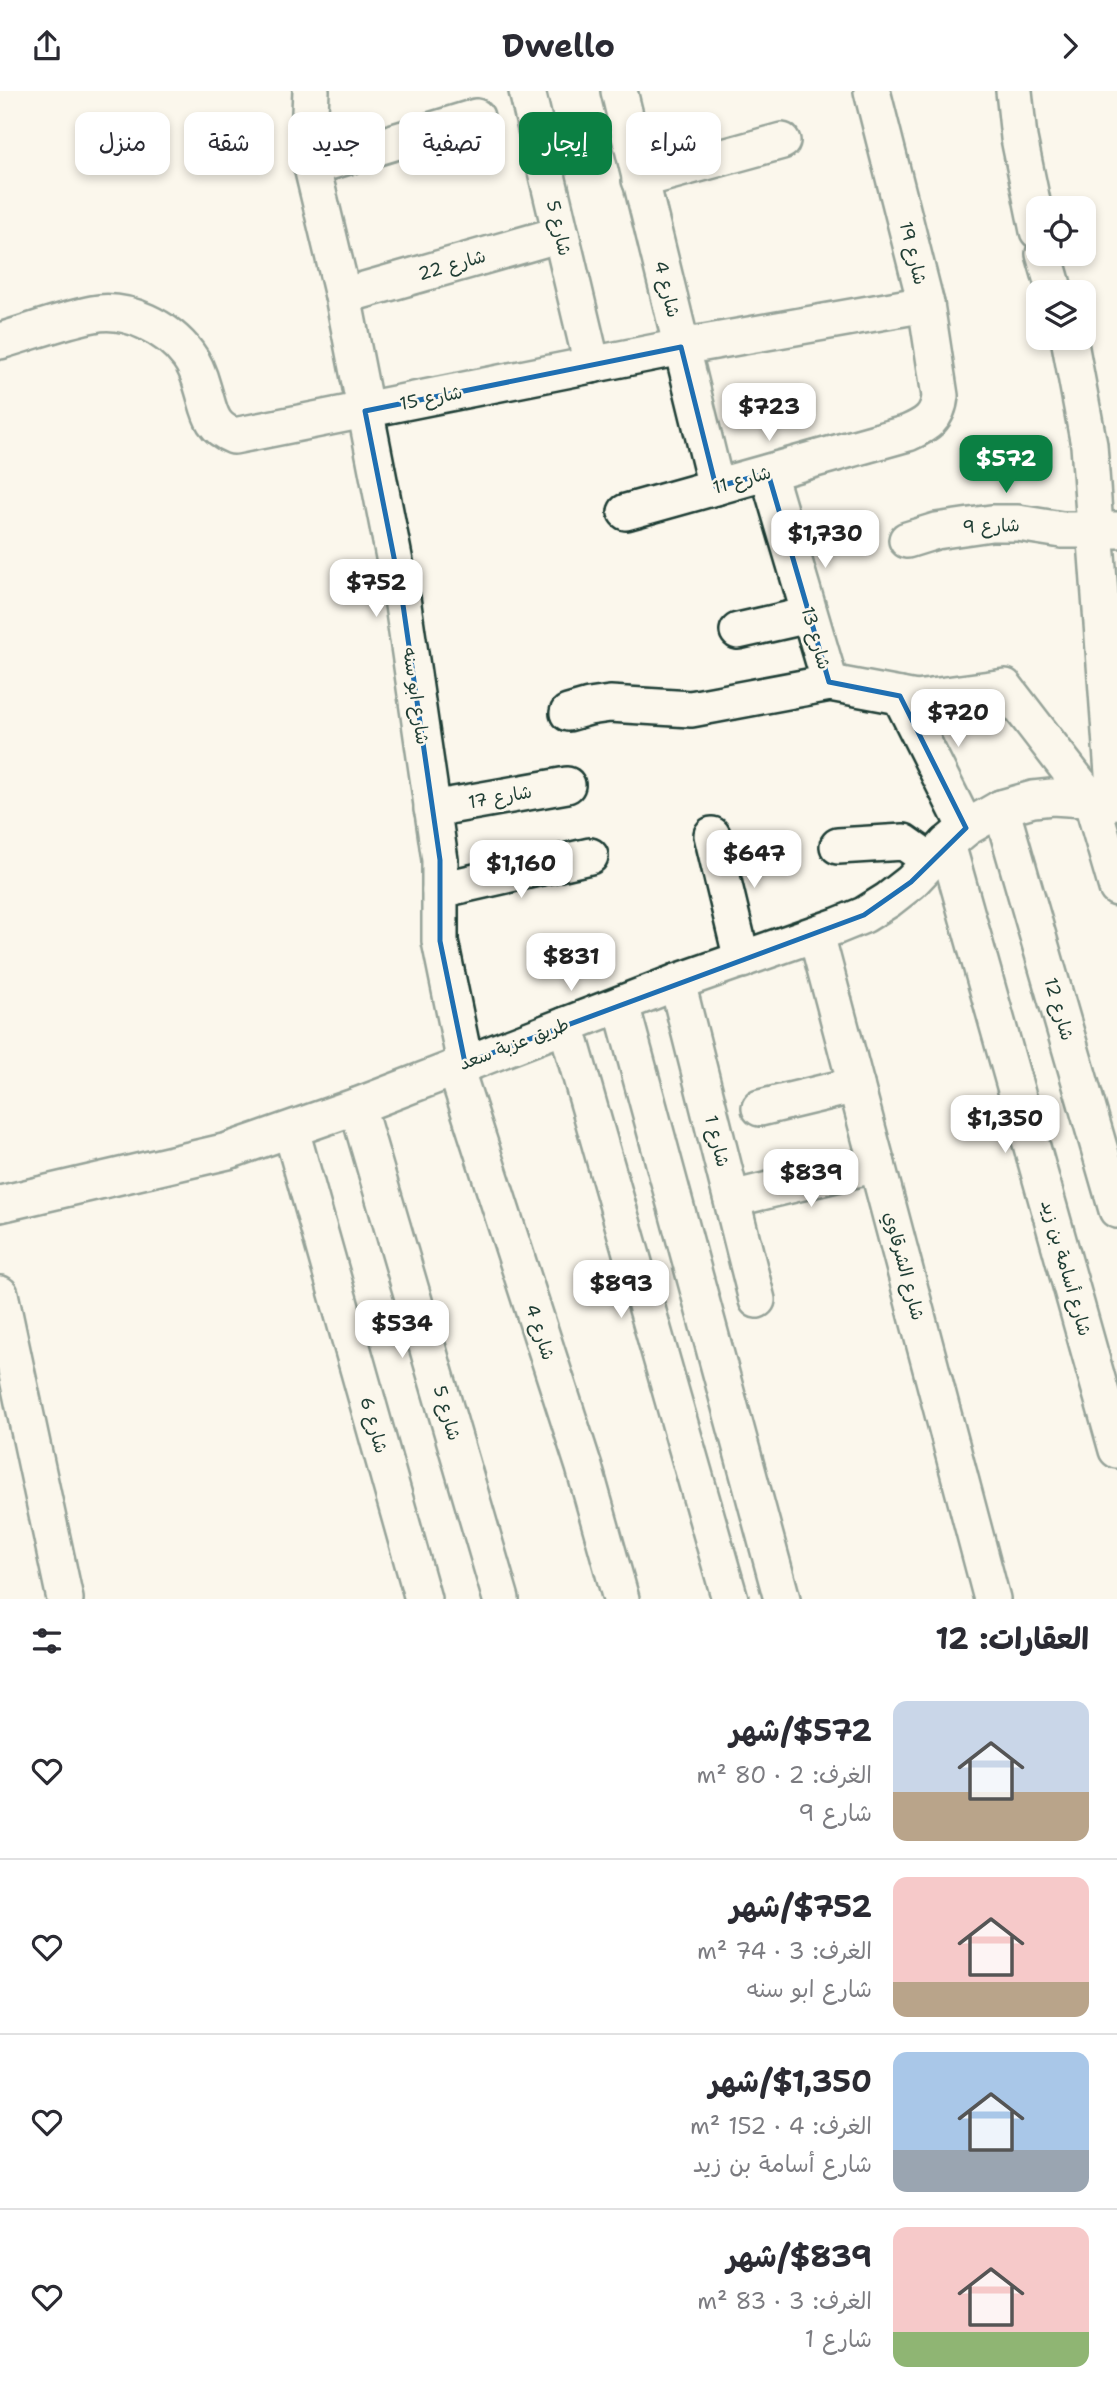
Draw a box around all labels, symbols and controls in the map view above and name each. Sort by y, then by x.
text: Dwello [502,24,615,67]
icon: share [28,27,66,65]
icon: forward [1051,27,1089,65]
chip: منزل [75,112,170,175]
chip: شقة [184,112,274,175]
chip: جديد [288,112,385,175]
chip: تصفية [399,112,505,175]
chip: إيجار [519,112,612,175]
chip: شراء [626,112,721,175]
map controls [1026,196,1096,350]
button: locate [1026,196,1096,266]
street label: شارع 5 [541,198,577,258]
street label: شارع 19 [894,219,932,287]
street label: شارع 22 [415,244,489,286]
street label: شارع 4 [648,258,686,320]
button: layers [1026,280,1096,350]
street label: شارع 15 [398,380,464,416]
pin: $723 [728,383,810,443]
text: $723 [738,391,800,421]
pin: $572 [965,435,1047,495]
text: $572 [976,443,1036,473]
street label: شارع 11 [710,460,774,500]
pin: $1,730 [768,511,882,570]
street label: شارع 9 [962,513,1020,539]
text: $1,730 [787,518,863,548]
pin: $752 [335,559,417,619]
text: $752 [346,567,406,597]
street label: شارع 13 [796,604,836,672]
street label: شارع ابو سنه [397,646,435,746]
pin: $720 [917,689,999,749]
text: $720 [927,697,989,727]
street label: شارع 17 [466,780,534,814]
pin: $647 [713,831,795,890]
text: $647 [722,838,786,868]
pin: $1,160 [464,841,578,900]
text: $1,160 [486,848,556,878]
pin: $831 [530,933,612,993]
text: $831 [542,941,600,971]
street label: شارع 12 [1039,975,1079,1043]
street label: طريق عزبة سعد [456,1012,572,1076]
pin: $1,350 [948,1095,1062,1155]
text: $1,350 [967,1103,1043,1133]
street label: شارع 1 [699,1113,735,1169]
pin: $839 [770,1149,852,1209]
text: $839 [779,1157,843,1187]
street label: شارع أسامة بن زيد [1035,1197,1097,1339]
street label: شارع الشرقاوي [877,1209,930,1323]
pin: $893 [580,1261,662,1320]
text: $893 [589,1268,653,1298]
pin: $534 [361,1301,443,1360]
street label: شارع 4 [520,1301,560,1363]
text: $534 [371,1308,433,1338]
street label: شارع 5 [428,1383,466,1443]
street label: شارع 6 [355,1394,393,1456]
text: العقارات: 12 [935,1618,1089,1659]
icon: filters [28,1622,66,1660]
text: $572/شهر [730,1710,872,1751]
icon: home [949,1729,1033,1813]
icon: heart [28,1752,66,1790]
text: الغرف: 2 · 80 m² [696,1760,872,1790]
text: شارع 9 [798,1798,872,1828]
text: $752/شهر [730,1886,872,1927]
icon: home [949,1905,1033,1989]
icon: heart [28,1928,66,1966]
text: الغرف: 3 · 74 m² [697,1936,872,1966]
text: شارع ابو سنه [747,1974,872,2004]
text: $1,350/شهر [709,2061,872,2102]
icon: home [949,2080,1033,2164]
icon: heart [28,2103,66,2141]
text: الغرف: 4 · 152 m² [690,2111,872,2141]
text: شارع أسامة بن زيد [693,2149,872,2179]
text: $839/شهر [727,2236,872,2277]
icon: home [949,2255,1033,2339]
icon: heart [28,2278,66,2316]
text: الغرف: 3 · 83 m² [697,2286,872,2316]
text: شارع 1 [805,2324,872,2354]

